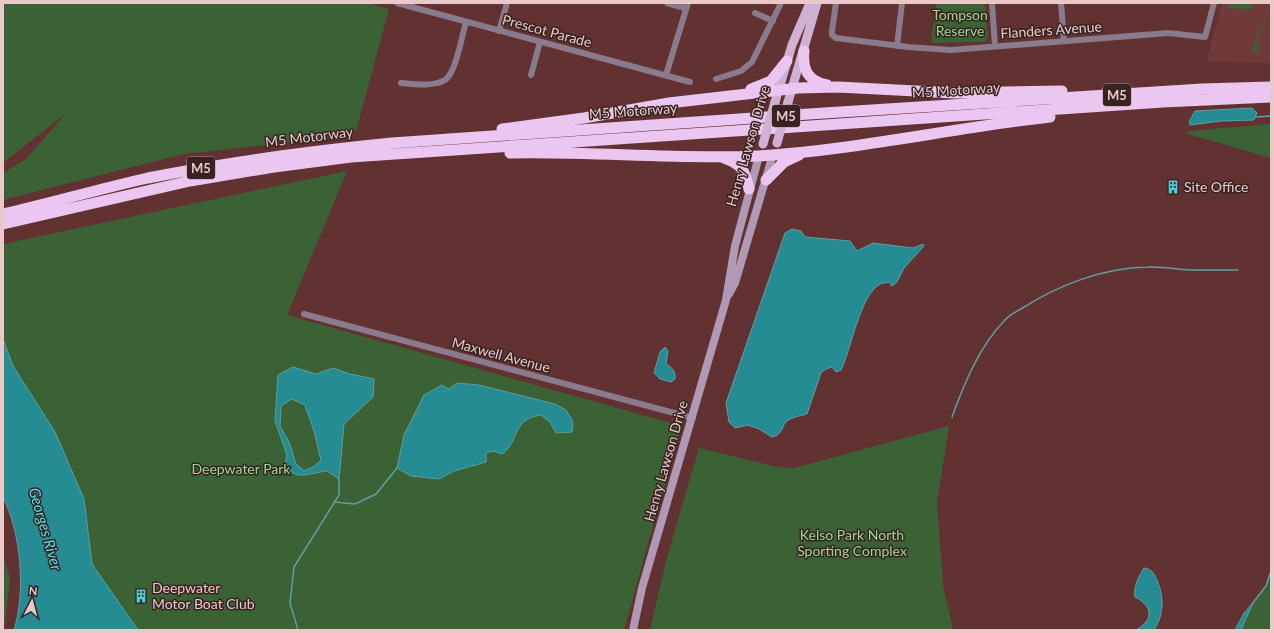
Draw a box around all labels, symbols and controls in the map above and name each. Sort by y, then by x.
park label: Tompson Reserve [932,6,988,39]
street label: Prescot Parade [501,10,594,51]
street label: Flanders Avenue [1000,17,1102,42]
street label: M5 Motorway [911,78,1001,101]
street label: Henry Lawson Drive [722,83,773,208]
road number: M5 [1103,84,1131,106]
street label: M5 Motorway [588,99,678,122]
road number: M5 [772,105,800,127]
street label: M5 Motorway [264,123,355,150]
road number: M5 [187,157,215,179]
place label: Site Office [1184,178,1248,195]
building icon: Site Office [1165,179,1181,195]
street label: Maxwell Avenue [450,333,552,376]
street label: Henry Lawson Drive [640,398,691,523]
park label: Deepwater Park [192,460,291,477]
water label: Georges River [26,485,67,573]
park label: Kelso Park North Sporting Complex [797,526,907,559]
place label: Deepwater Motor Boat Club [152,579,255,612]
north arrow [12,581,52,621]
text: N [28,584,38,597]
building icon: Deepwater Motor Boat Club [133,588,149,604]

